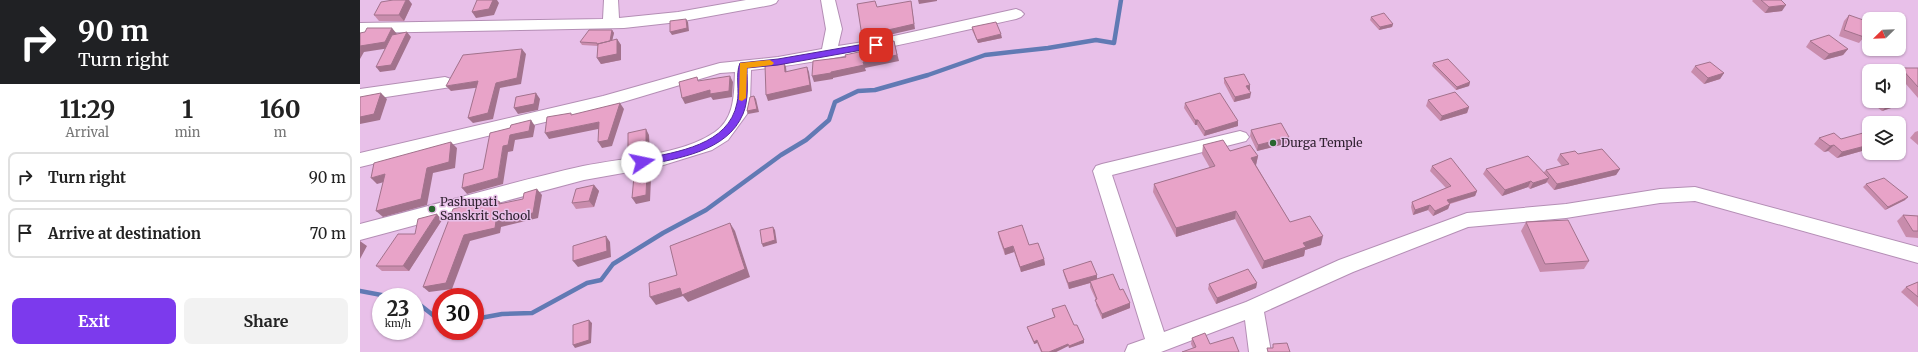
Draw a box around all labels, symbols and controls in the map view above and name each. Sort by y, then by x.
north arrow [1862,12,1906,56]
map controls [1862,12,1906,160]
text: 90 m [78,13,149,49]
icon: right [12,16,64,68]
pin [859,28,893,62]
icon: arrive [865,34,887,56]
text: Turn right [78,48,169,71]
button: sound [1862,64,1906,108]
text: 11:29 [59,94,115,125]
text: 1 [182,94,193,125]
text: 160 [260,94,301,125]
button: layers [1862,116,1906,160]
text: Arrival [66,124,109,141]
text: min [175,124,200,141]
text: m [274,124,287,141]
place label: Durga Temple [1281,135,1362,150]
marker: Durga Temple [1268,138,1278,148]
position arrow [621,141,663,183]
icon: right [14,166,36,188]
text: Turn right [48,168,126,187]
text: 90 m [309,168,346,187]
place label: Pashupati Sanskrit School [440,194,531,223]
marker: Pashupati Sanskrit School [427,204,437,214]
icon: arrive [14,222,36,244]
text: Arrive at destination [48,224,201,243]
text: 70 m [310,224,346,243]
speed limit sign: 30 [432,288,484,340]
text: 23 [387,296,409,321]
button: Exit [12,298,176,344]
button: Share [184,298,348,344]
text: km/h [385,317,411,330]

